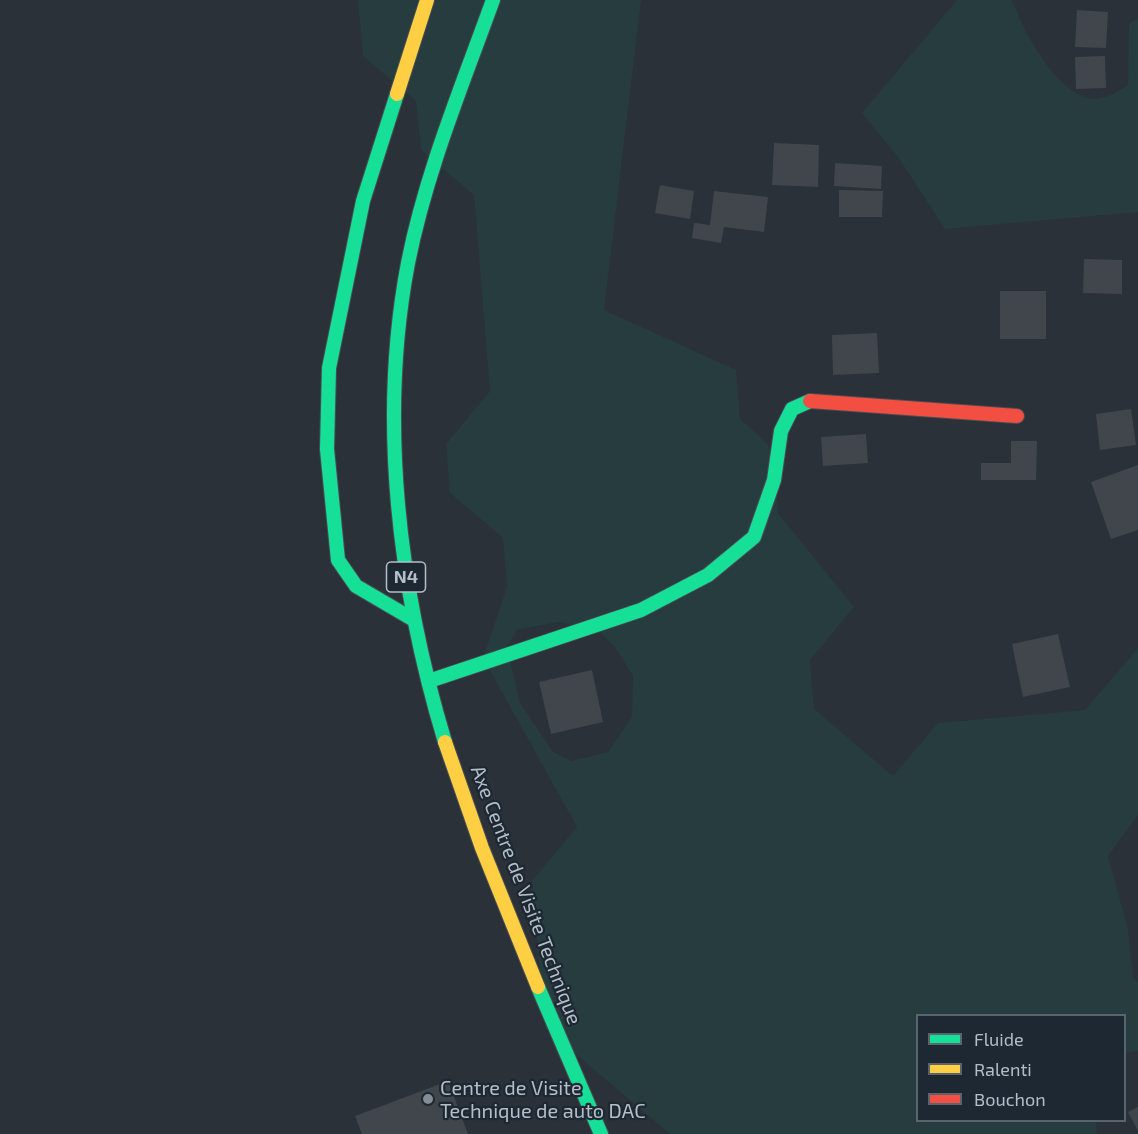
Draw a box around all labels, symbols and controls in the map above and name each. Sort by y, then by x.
road number: N4 [386,562,426,592]
street label: Axe Centre de Visite Technique [465,762,587,1028]
legend [916,1014,1126,1122]
text: Fluide [974,1028,1024,1050]
text: Ralenti [974,1058,1032,1080]
place label: Centre de Visite Technique de auto DAC [440,1076,646,1123]
text: Bouchon [974,1088,1046,1110]
marker: Centre de Visite Technique de auto DAC [421,1092,435,1106]

